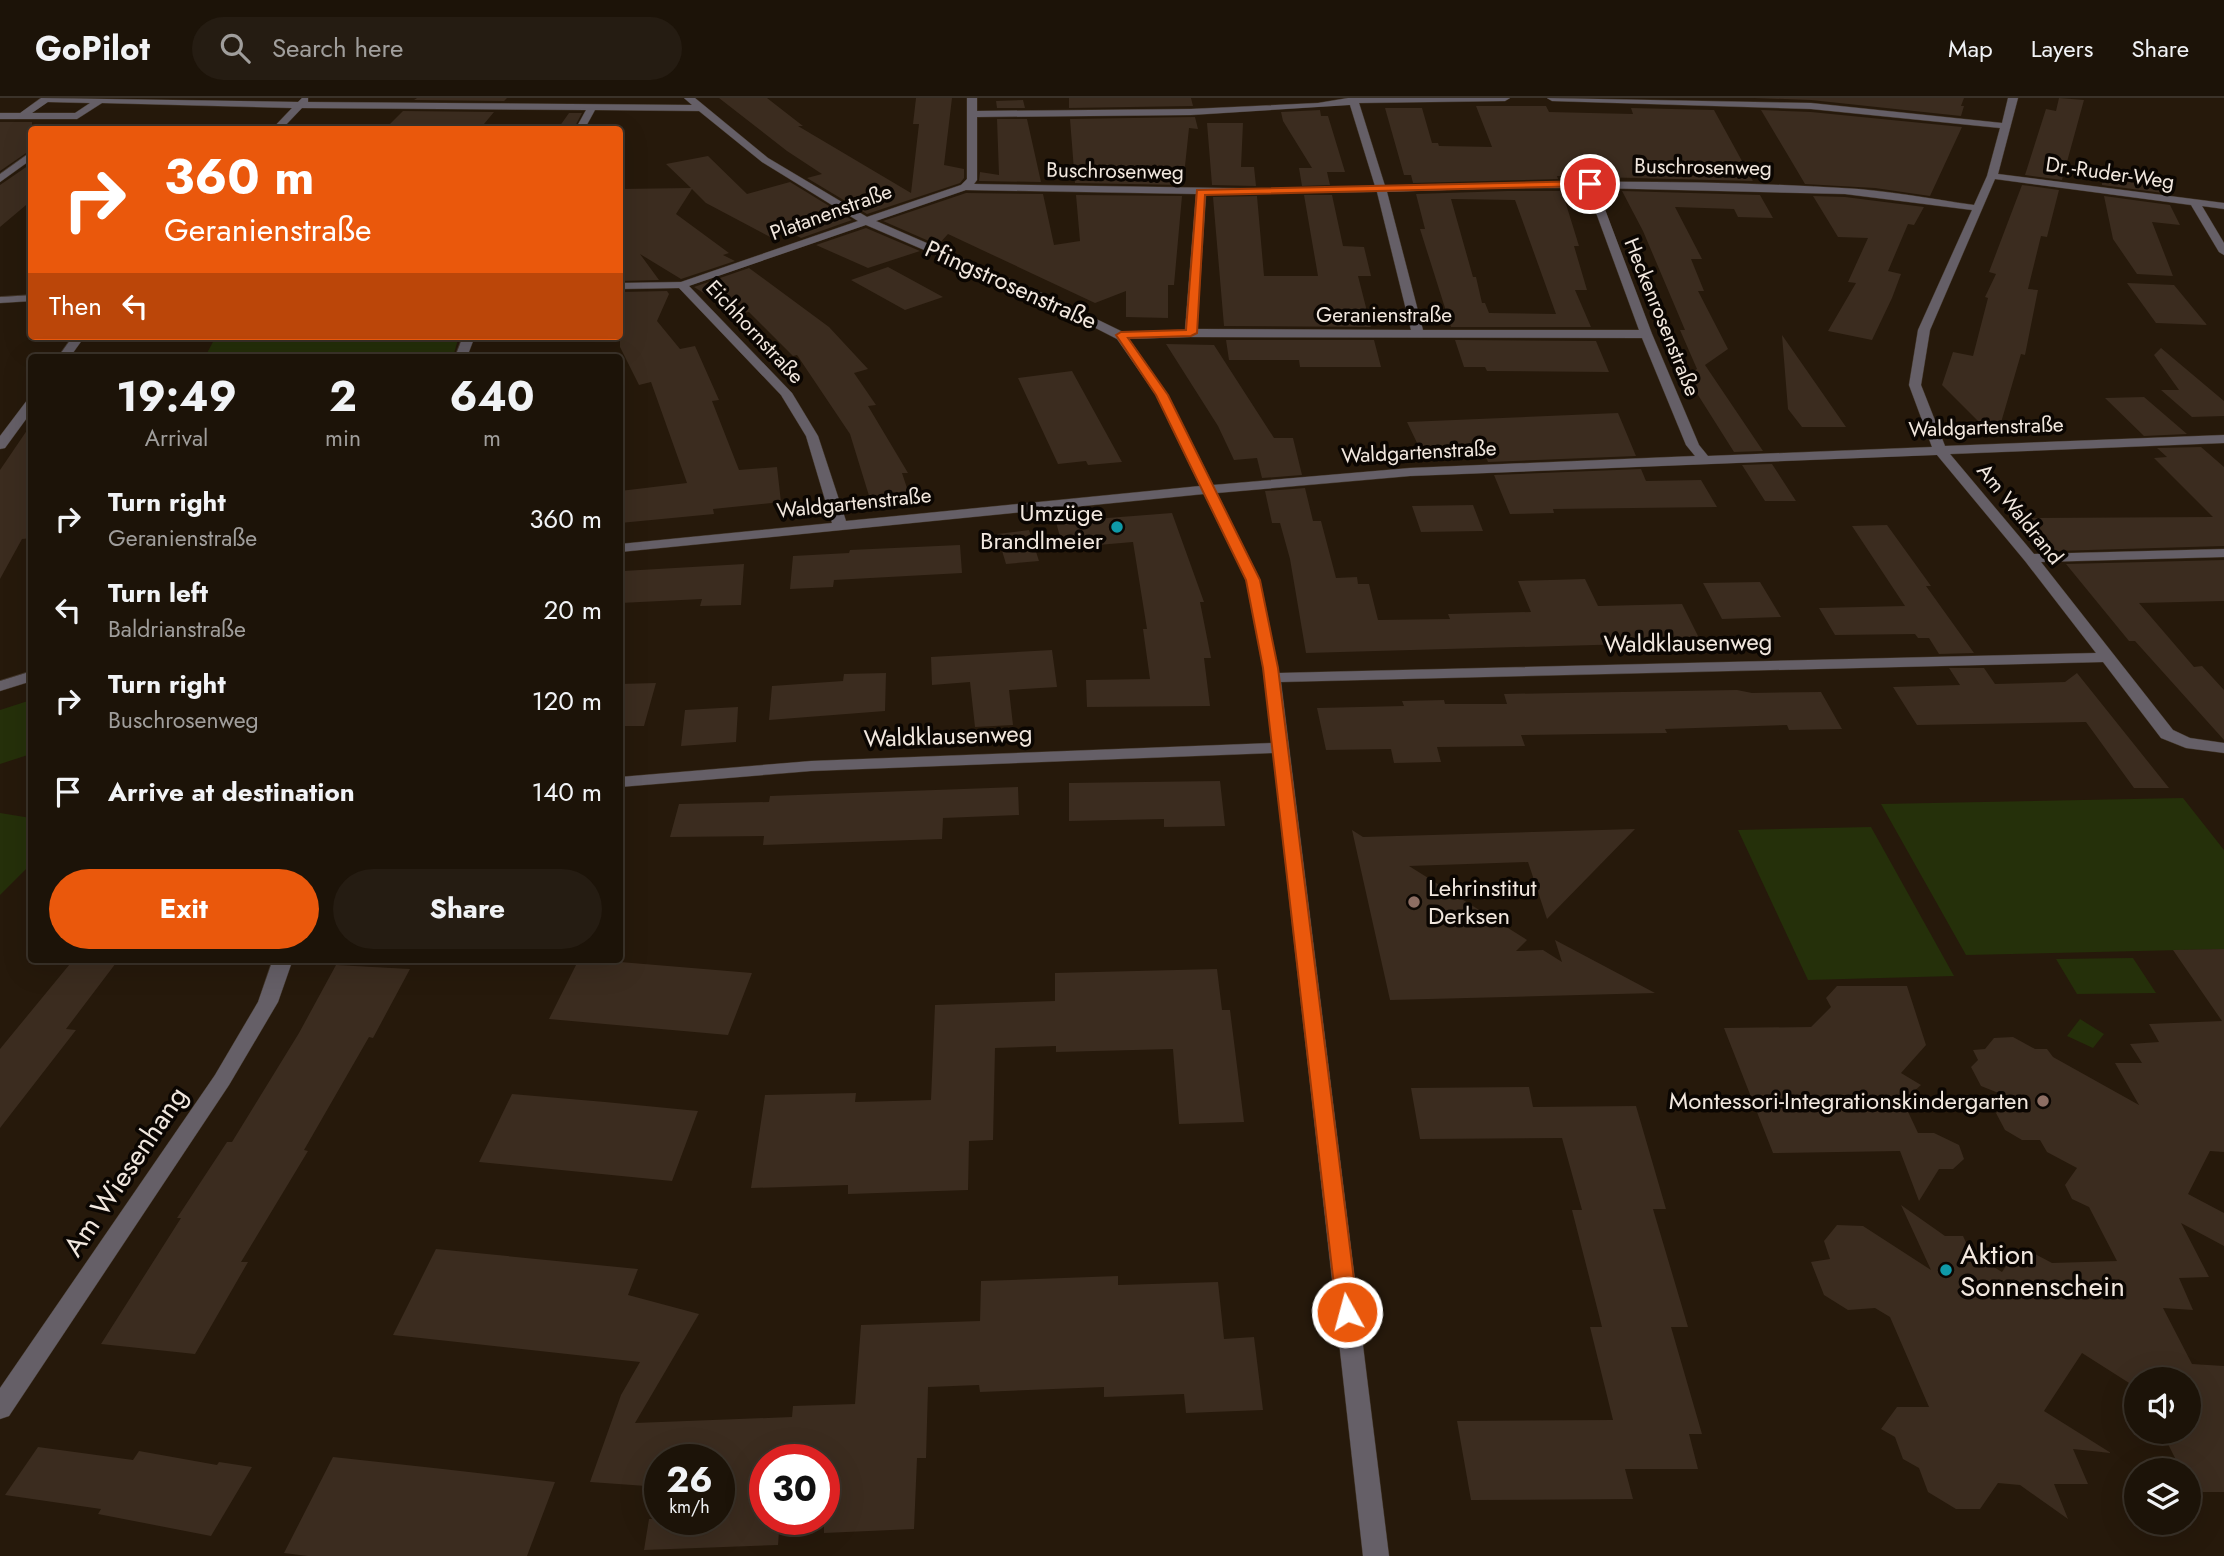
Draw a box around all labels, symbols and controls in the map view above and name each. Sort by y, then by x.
search box [192,17,682,80]
text: GoPilot [35,25,150,72]
icon: search [216,29,254,67]
text: Search here [272,29,403,67]
text: Map [1948,31,1993,66]
text: Layers [2031,31,2093,66]
text: Share [2131,31,2189,66]
text: 360 m [164,142,315,212]
street label: Dr.-Ruder-Weg [2044,149,2176,197]
street label: Buschrosenweg [1634,151,1772,183]
icon: right [49,154,140,245]
pin [1560,154,1620,214]
street label: Buschrosenweg [1046,155,1184,187]
icon: arrive [1571,165,1609,203]
street label: Platanenstraße [766,176,896,248]
text: Geranienstraße [164,207,372,253]
street label: Pfingstrosenstraße [920,231,1103,338]
street label: Heckenrosenstraße [1616,233,1708,401]
street label: Eichhornstraße [699,273,811,391]
text: Then [49,287,102,325]
icon: left [116,287,154,325]
street label: Geranienstraße [1316,300,1452,330]
text: 19:49 [116,366,237,427]
text: 2 [329,366,357,427]
text: 640 [449,366,535,427]
street label: Waldgartenstraße [1908,409,2064,445]
text: Arrival [145,421,208,455]
text: min [325,421,361,455]
text: m [483,421,501,455]
street label: Waldgartenstraße [1341,433,1497,471]
street label: Am Waldrand [1970,457,2070,571]
street label: Waldgartenstraße [775,480,933,526]
text: Turn right [108,483,226,521]
place label: Umzüge Brandlmeier [980,495,1104,558]
icon: right [49,500,87,538]
text: 360 m [529,500,602,538]
marker: Umzüge Brandlmeier [1109,519,1125,535]
text: Geranienstraße [108,521,257,555]
text: Turn left [108,574,208,612]
icon: left [49,591,87,629]
text: 20 m [544,591,602,629]
text: Baldrianstraße [108,612,246,646]
street label: Waldklausenweg [1603,624,1773,661]
text: Turn right [108,665,226,703]
icon: right [49,682,87,720]
text: 120 m [532,682,602,720]
text: Buschrosenweg [108,703,259,737]
street label: Waldklausenweg [863,715,1033,756]
icon: arrive [49,773,87,811]
text: Arrive at destination [108,773,355,811]
text: 140 m [531,773,602,811]
button: Exit [49,869,319,949]
button: Share [333,869,602,949]
place label: Lehrinstitut Derksen [1428,870,1537,933]
marker: Lehrinstitut Derksen [1406,894,1422,910]
street label: Am Wiesenhang [53,1078,198,1265]
place label: Montessori-Integrationskindergarten [1669,1083,2029,1118]
marker: Montessori-Integrationskindergarten [2035,1093,2051,1109]
place label: Aktion Sonnenschein [1960,1234,2125,1307]
marker: Aktion Sonnenschein [1938,1262,1954,1278]
position arrow [1310,1275,1384,1349]
map controls [2124,1367,2201,1535]
button: sound [2124,1367,2201,1444]
speed limit sign: 30 [749,1444,840,1535]
text: 26 [666,1455,713,1505]
button: layers [2124,1458,2201,1535]
text: km/h [669,1494,710,1520]

